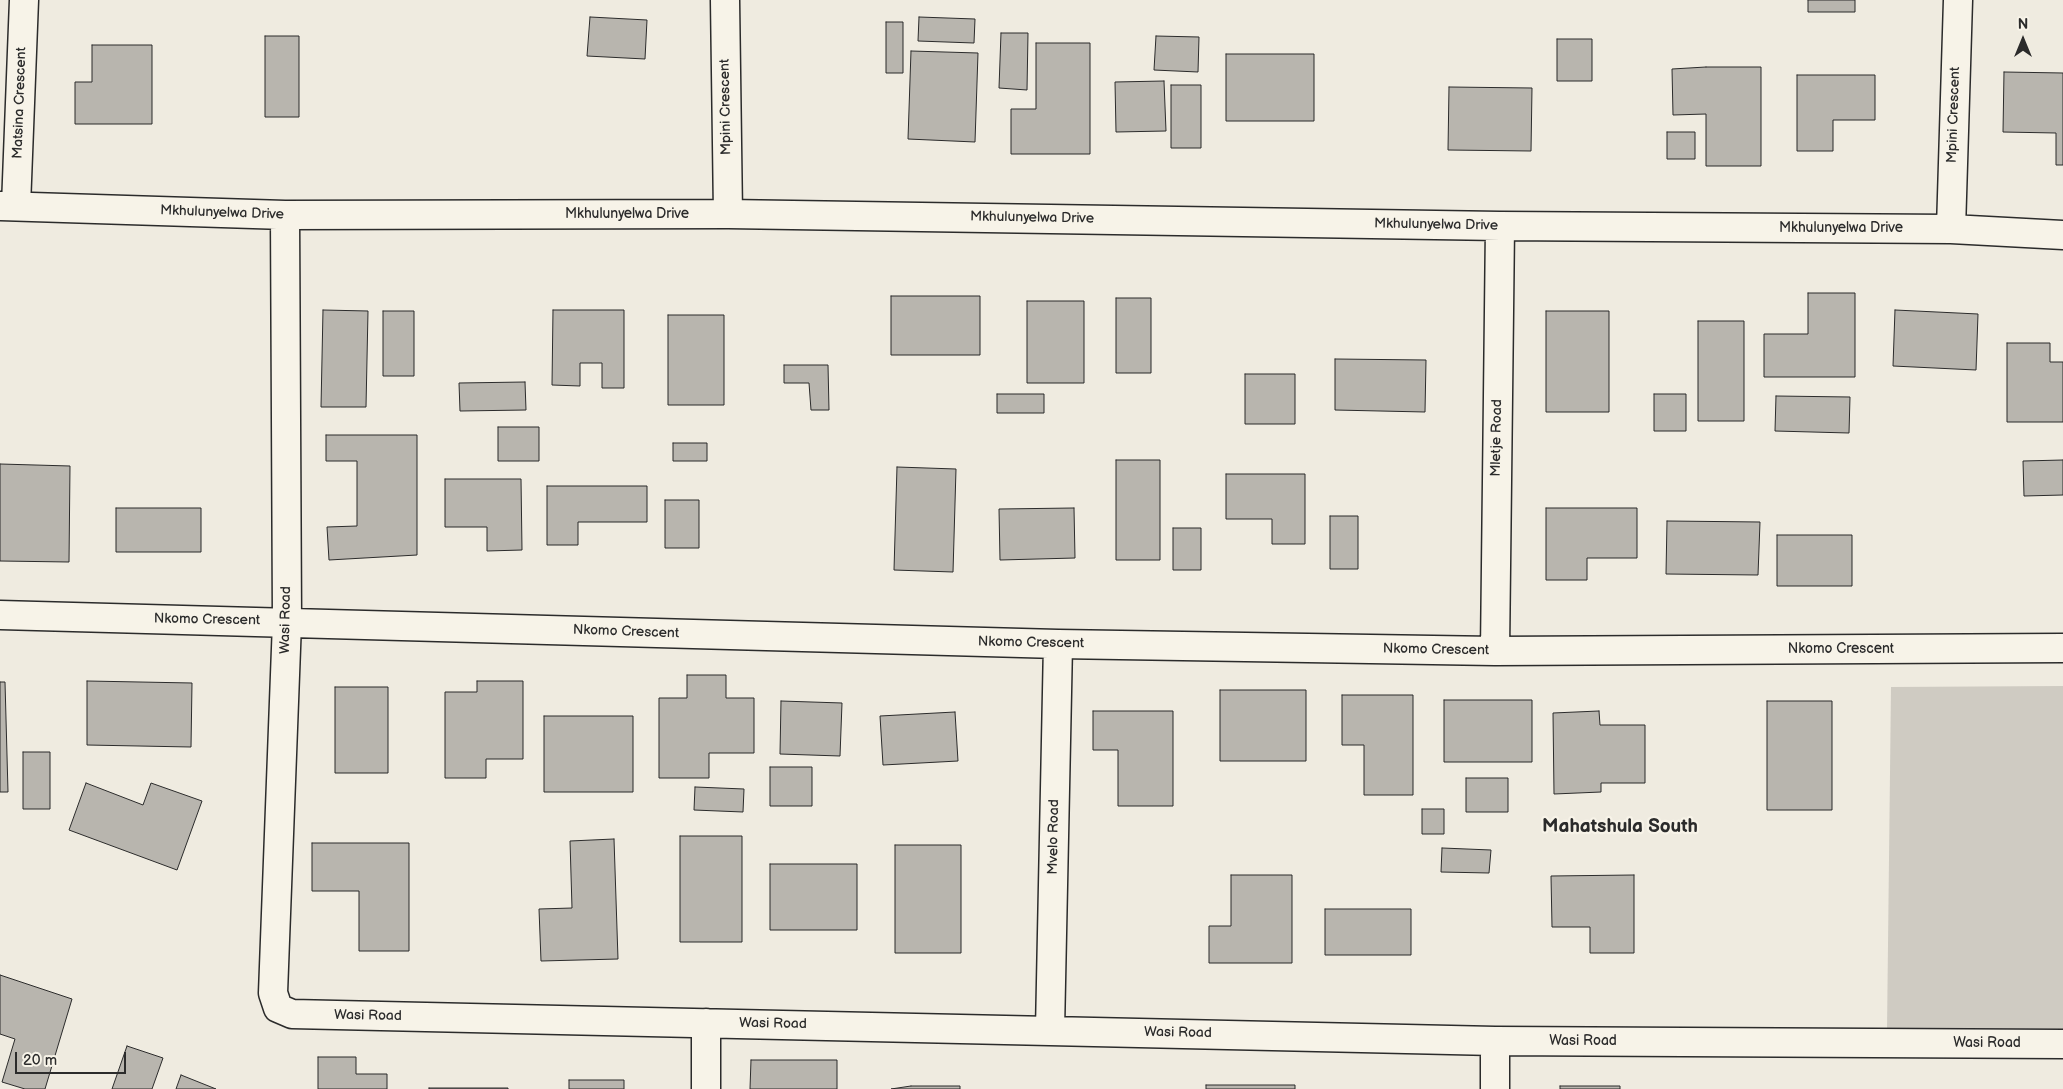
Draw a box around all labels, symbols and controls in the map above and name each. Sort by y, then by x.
north arrow [1998,15,2048,65]
text: N [2018,16,2028,33]
street label: Matsina Crescent [10,47,30,159]
street label: Mpini Crescent [717,59,735,155]
street label: Mpini Crescent [1944,67,1964,163]
street label: Mkhulunyelwa Drive [160,202,284,224]
street label: Mkhulunyelwa Drive [565,206,689,222]
street label: Mkhulunyelwa Drive [970,209,1094,227]
street label: Mkhulunyelwa Drive [1374,216,1498,234]
street label: Mkhulunyelwa Drive [1779,220,1903,236]
street label: Mletje Road [1488,399,1506,477]
street label: Wasi Road [277,586,295,654]
street label: Nkomo Crescent [154,611,260,629]
street label: Nkomo Crescent [573,622,679,642]
street label: Nkomo Crescent [978,634,1084,652]
street label: Nkomo Crescent [1383,641,1489,659]
street label: Nkomo Crescent [1788,641,1894,657]
street label: Mvelo Road [1045,799,1063,875]
district label: Mahatshula South [1542,816,1698,838]
street label: Wasi Road [334,1007,402,1025]
street label: Wasi Road [739,1015,807,1033]
street label: Wasi Road [1144,1024,1212,1042]
street label: Wasi Road [1549,1033,1617,1049]
street label: Wasi Road [1953,1035,2021,1051]
scale bar [18,1042,129,1074]
text: 20 m [23,1051,57,1070]

